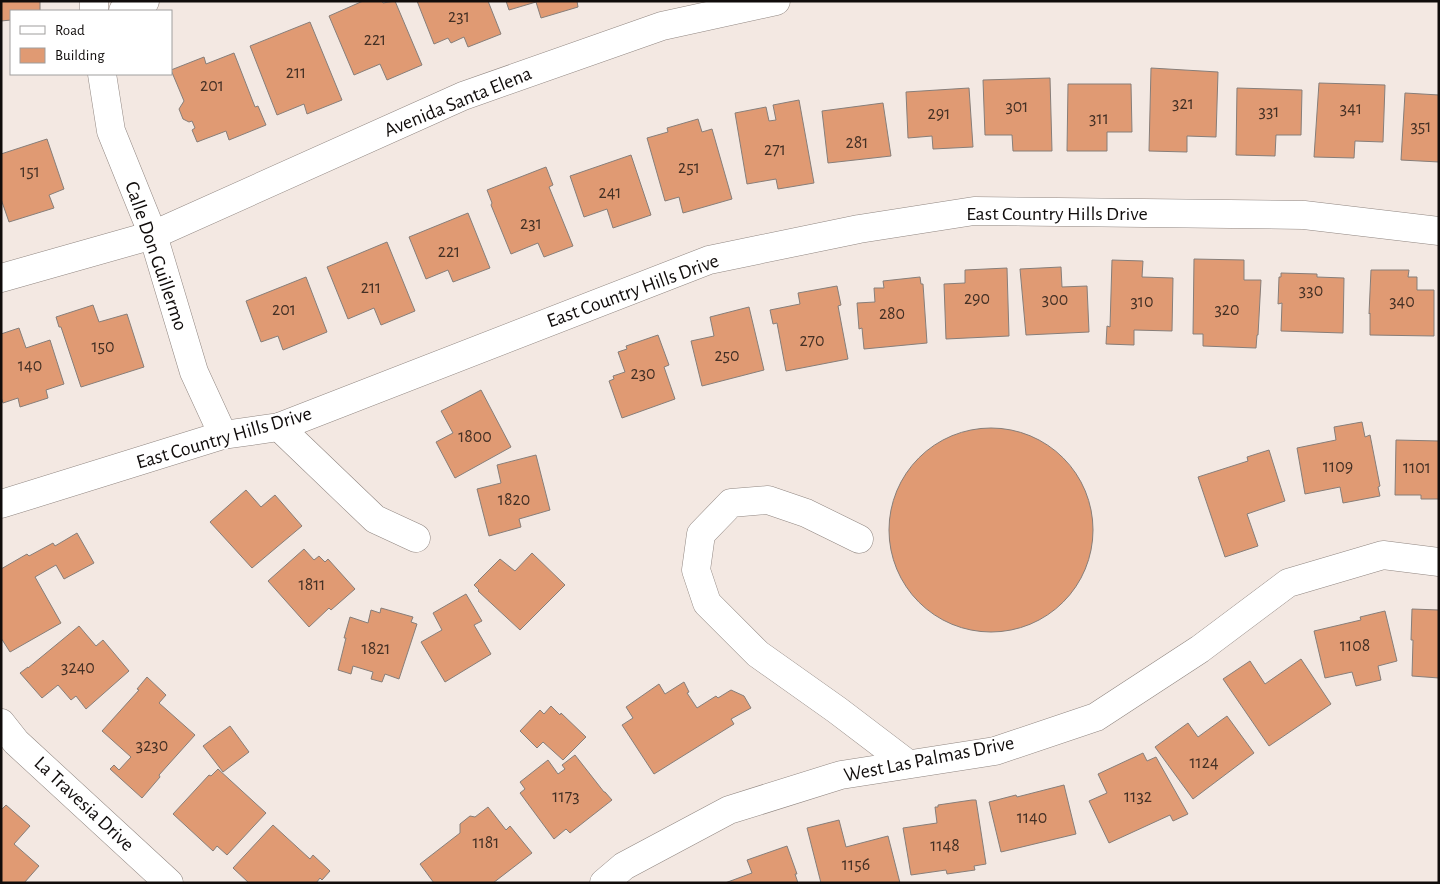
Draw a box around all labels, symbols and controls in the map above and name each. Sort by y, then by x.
house number: 231 [448,8,470,26]
legend [10,10,172,75]
text: Road [55,23,85,38]
house number: 221 [364,31,386,49]
text: Building [55,48,105,63]
street label: Avenida Santa Elena [381,63,535,141]
house number: 211 [286,64,306,82]
house number: 201 [200,77,224,95]
house number: 321 [1172,95,1194,113]
house number: 301 [1005,98,1029,116]
house number: 341 [1340,100,1362,118]
house number: 331 [1258,103,1280,121]
house number: 291 [928,105,950,123]
house number: 311 [1089,110,1109,128]
house number: 351 [1410,118,1432,136]
house number: 281 [846,134,868,152]
house number: 271 [764,141,786,159]
house number: 251 [678,159,700,177]
house number: 151 [20,163,40,181]
street label: Calle Don Guillermo [121,179,191,333]
house number: 241 [598,184,622,202]
street label: East Country Hills Drive [966,204,1148,224]
house number: 231 [520,215,542,233]
house number: 221 [438,243,460,261]
street label: East Country Hills Drive [544,251,722,331]
house number: 211 [361,279,381,297]
house number: 330 [1299,282,1323,300]
house number: 290 [964,290,990,308]
house number: 300 [1042,291,1068,309]
house number: 310 [1130,293,1154,311]
house number: 340 [1389,293,1415,311]
house number: 201 [272,301,296,319]
house number: 320 [1214,301,1240,319]
house number: 280 [879,305,905,323]
house number: 270 [799,332,825,350]
house number: 150 [91,338,115,356]
house number: 250 [714,347,740,365]
house number: 140 [18,357,42,375]
house number: 230 [630,365,656,383]
street label: East Country Hills Drive [134,403,314,473]
house number: 1800 [458,428,492,446]
house number: 1109 [1323,458,1353,476]
house number: 1101 [1403,459,1431,477]
house number: 1820 [498,491,530,509]
house number: 1811 [298,576,326,594]
house number: 1108 [1340,637,1370,655]
house number: 1821 [361,640,391,658]
house number: 3240 [61,659,95,677]
street label: West Las Palmas Drive [842,733,1016,785]
house number: 3230 [136,737,168,755]
street label: La Travesia Drive [30,753,138,855]
house number: 1124 [1189,754,1219,772]
house number: 1173 [552,788,580,806]
house number: 1132 [1124,788,1152,806]
house number: 1140 [1017,809,1047,827]
house number: 1181 [472,834,500,852]
house number: 1148 [930,837,960,855]
house number: 1156 [842,856,870,874]

